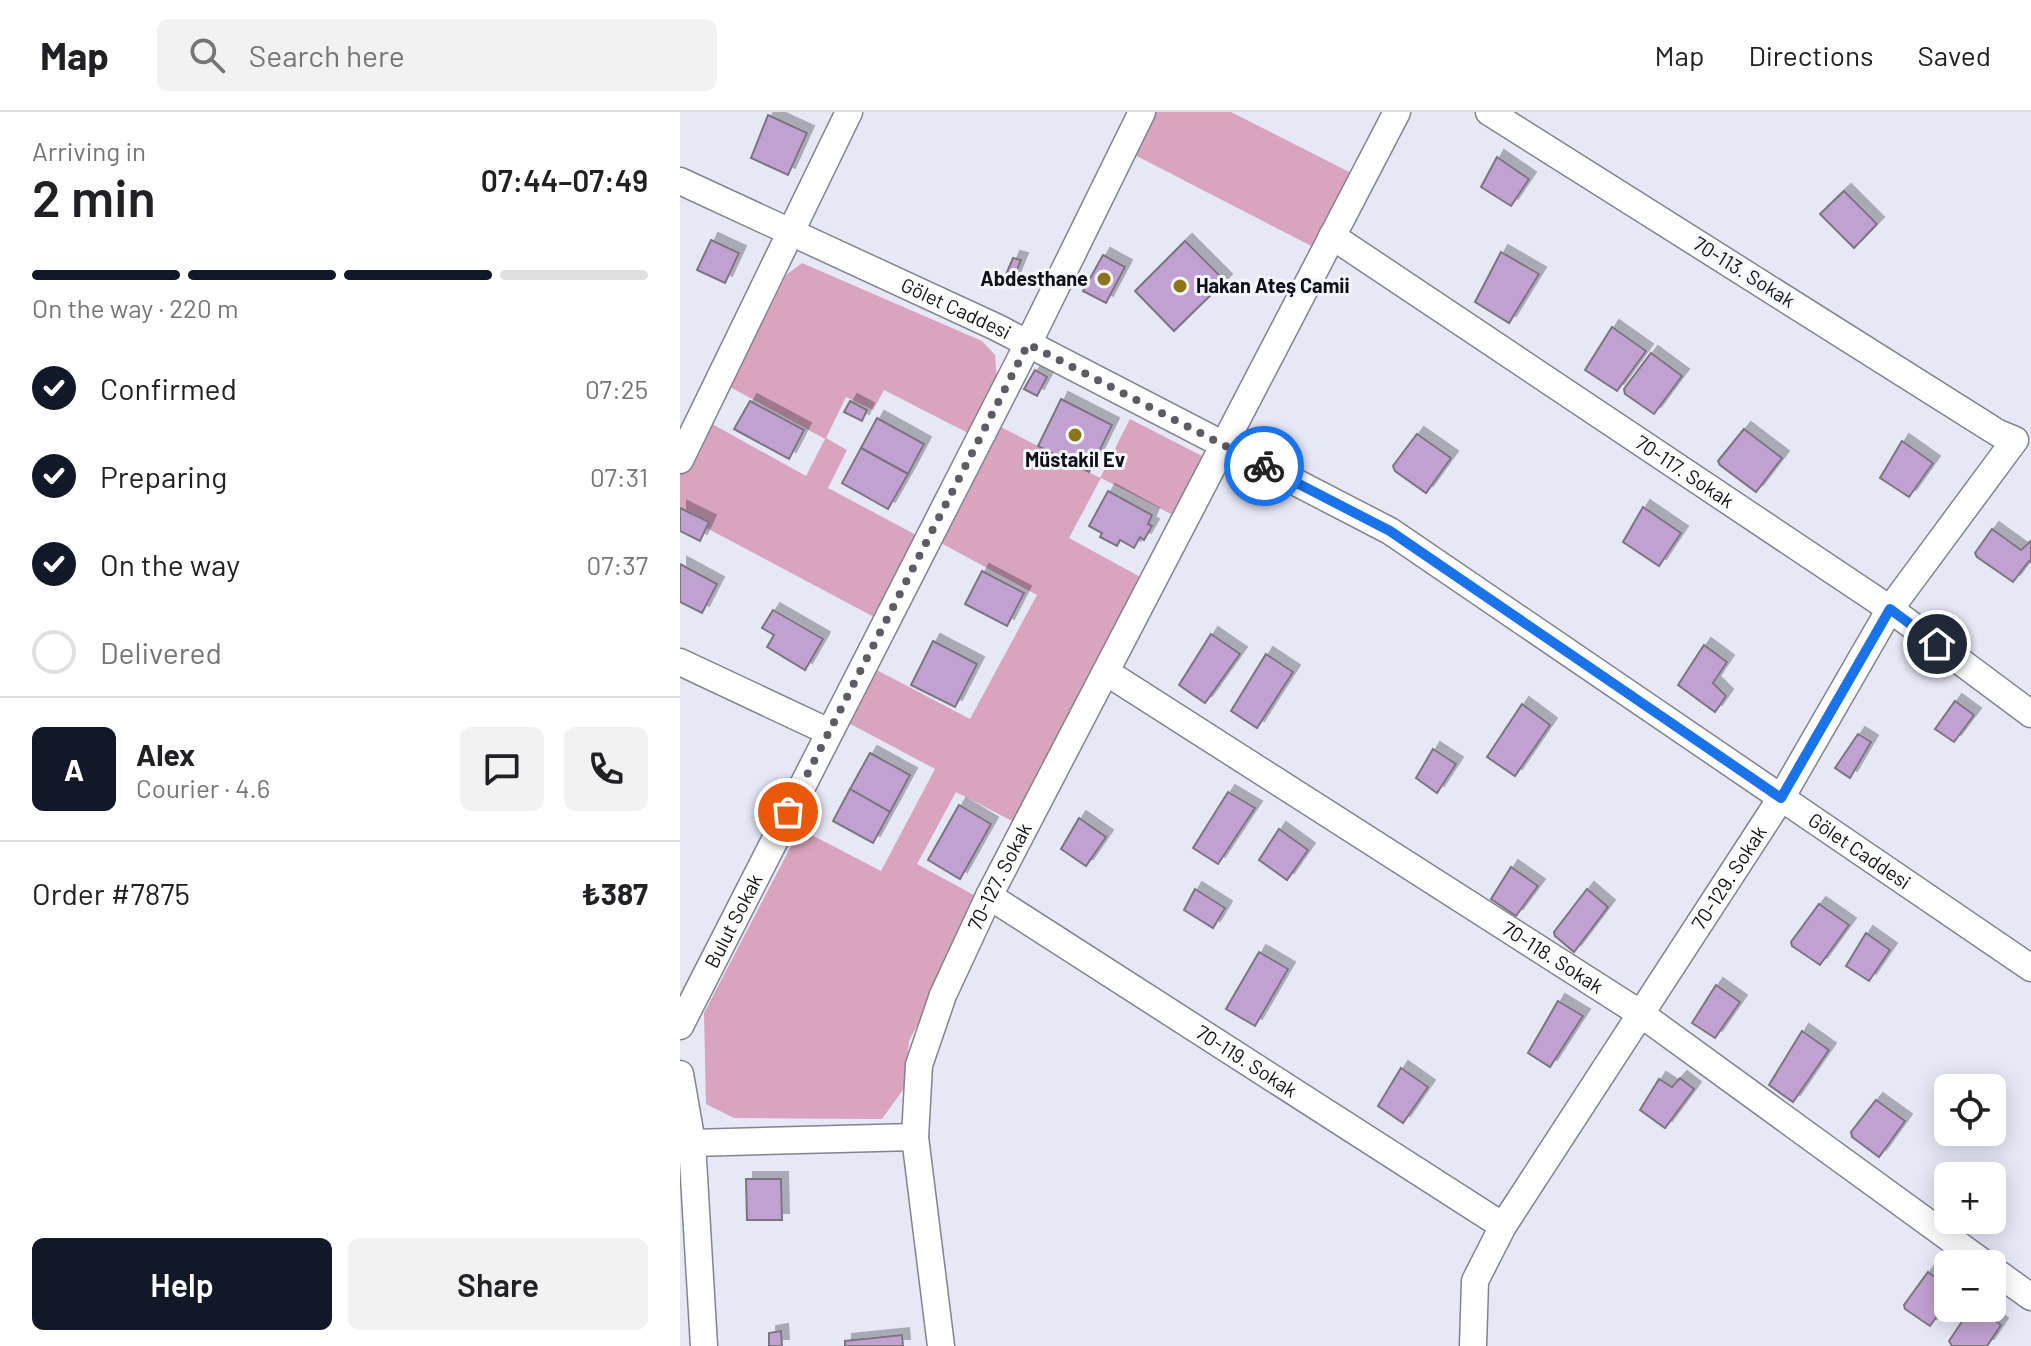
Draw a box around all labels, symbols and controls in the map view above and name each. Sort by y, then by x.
search box [157,19,717,91]
text: Map [40,32,109,78]
icon: search [185,33,229,77]
text: Search here [249,37,405,73]
text: Map [1655,38,1704,72]
text: Directions [1748,38,1874,72]
text: Saved [1918,38,1991,72]
text: Arriving in [32,135,146,166]
text: 07:44–07:49 [481,162,648,198]
text: 2 min [32,165,156,227]
street label: 70-113. Sokak [1689,230,1800,312]
place label: Abdesthane [980,266,1088,290]
marker: Abdesthane [1095,270,1113,288]
street label: Gölet Caddesi [897,272,1016,344]
place label: Hakan Ateş Camii [1196,273,1350,297]
marker: Hakan Ateş Camii [1171,277,1189,295]
text: On the way · 220 m [32,292,238,323]
icon: check [32,366,76,410]
text: Confirmed [100,370,237,406]
text: 07:25 [585,373,648,404]
marker: Müstakil Ev [1066,426,1084,444]
courier [1224,426,1304,506]
street label: 70-117. Sokak [1631,429,1739,512]
icon: bike [1242,444,1286,488]
place label: Müstakil Ev [1025,447,1125,471]
icon: check [32,454,76,498]
text: Preparing [100,458,227,494]
text: 07:31 [590,461,648,492]
icon: check [32,542,76,586]
text: On the way [100,546,240,582]
text: 07:37 [587,549,648,580]
pin [1903,610,1971,678]
icon: home [1915,622,1959,666]
text: Delivered [100,634,222,670]
button: chat [460,727,544,811]
button: phone [564,727,648,811]
text: Alex [136,736,195,772]
text: A [64,751,84,787]
text: Courier · 4.6 [136,772,270,803]
pin [754,778,822,846]
icon: bag [766,790,810,834]
street label: Gölet Caddesi [1804,807,1916,894]
street label: 70-127. Sokak [962,818,1036,934]
street label: 70-129. Sokak [1686,821,1771,934]
street label: Bulut Sokak [699,869,767,971]
text: Order #7875 [32,875,190,911]
text: ₺387 [581,875,648,911]
street label: 70-118. Sokak [1498,915,1608,998]
street label: 70-119. Sokak [1192,1019,1302,1102]
map controls [1934,1074,2006,1322]
button: locate [1934,1074,2006,1146]
button: + [1934,1162,2006,1234]
button: Help [32,1238,332,1330]
button: Share [348,1238,648,1330]
button: − [1934,1250,2006,1322]

